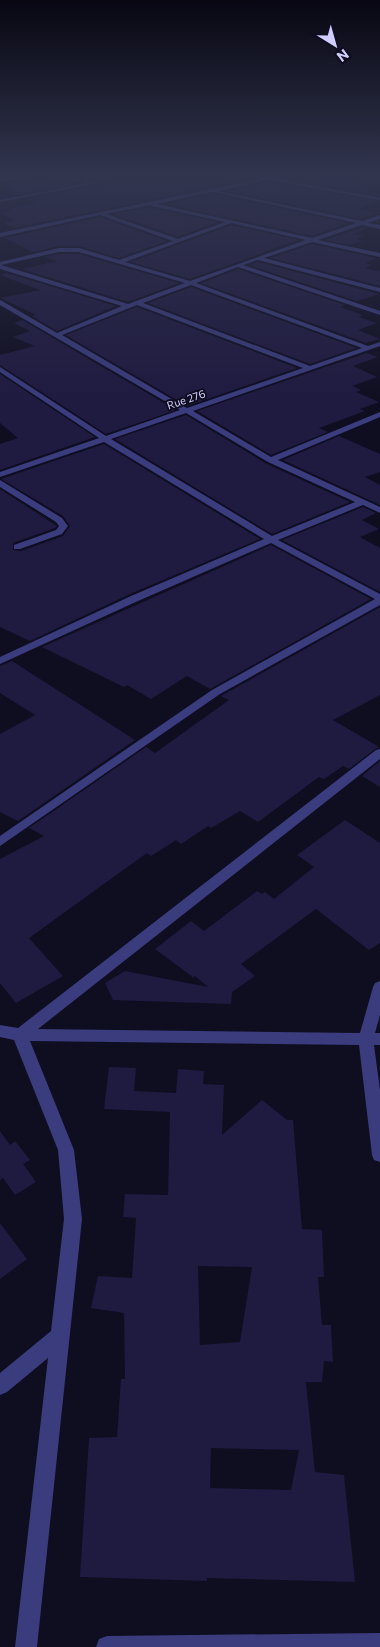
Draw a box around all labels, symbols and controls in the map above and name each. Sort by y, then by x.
north arrow [310,20,360,70]
text: N [334,46,352,66]
street label: Rue 276 [165,386,207,412]

